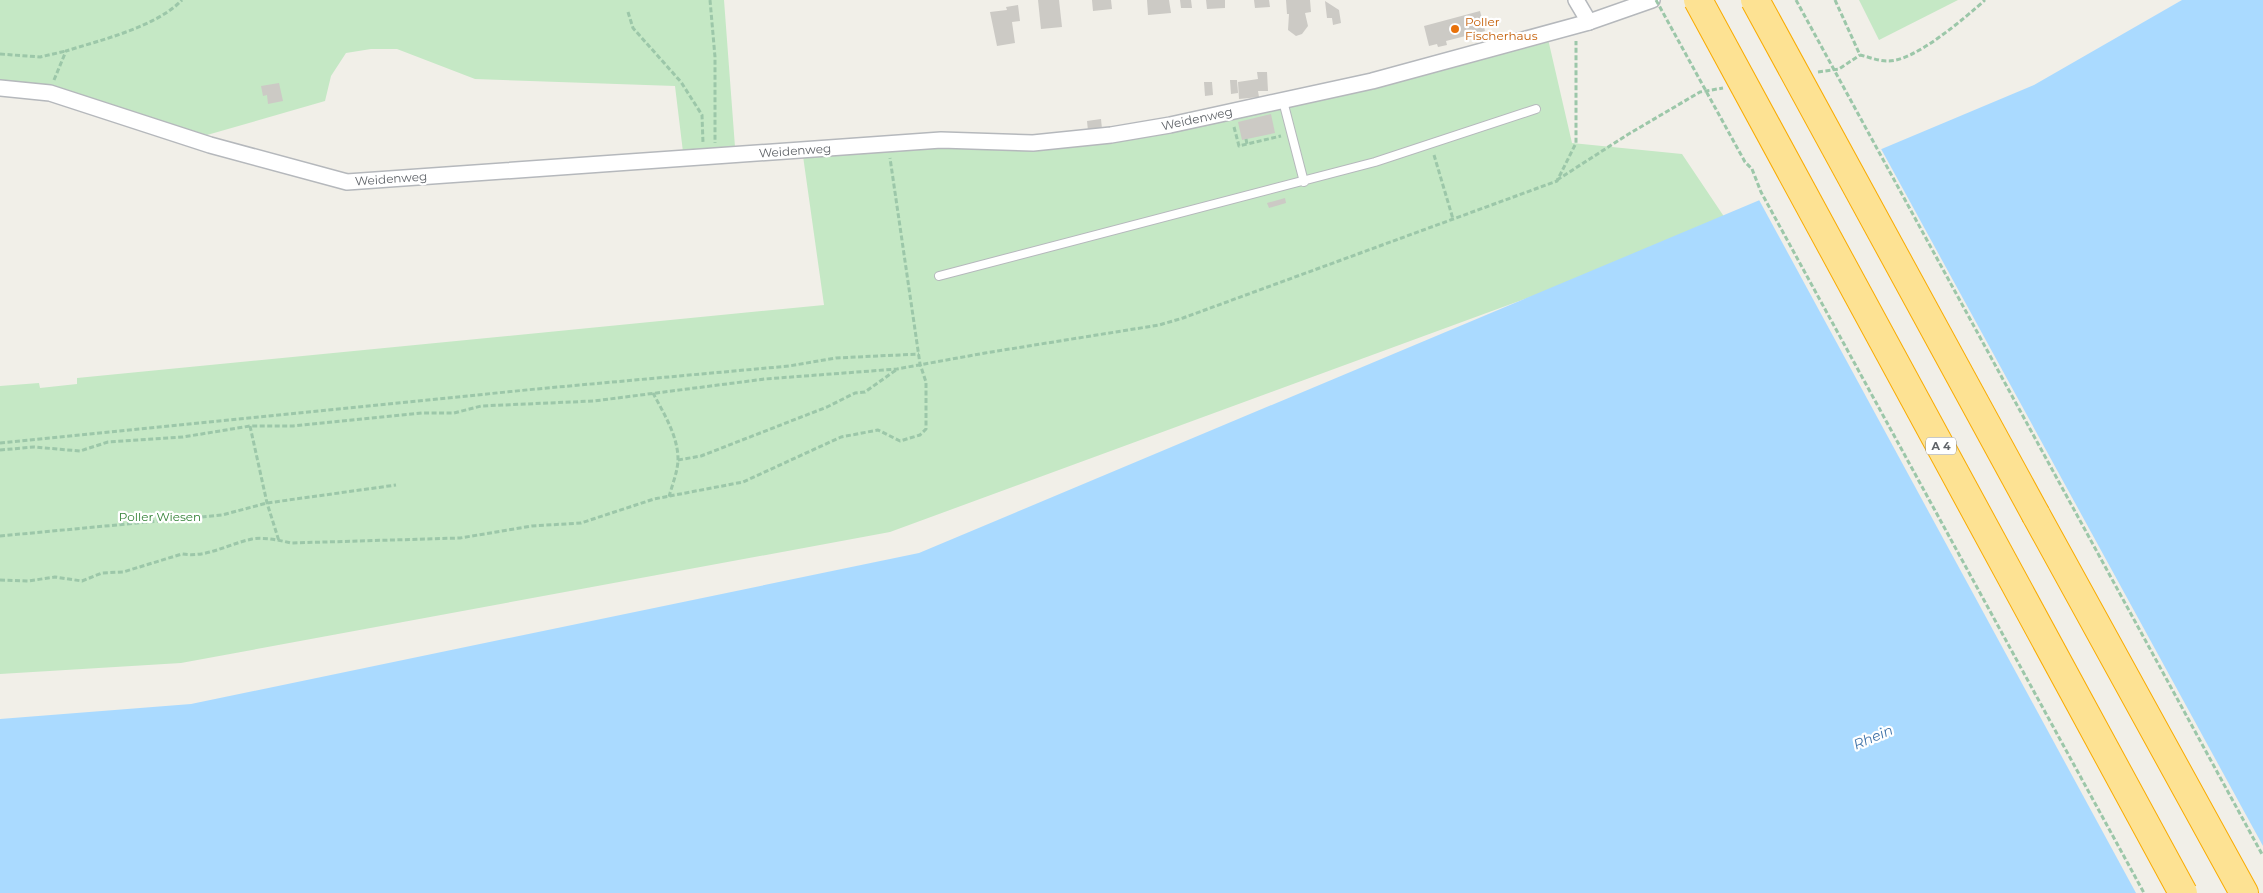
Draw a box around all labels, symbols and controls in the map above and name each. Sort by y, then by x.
place label: Poller Fischerhaus [1465,14,1538,43]
marker: Poller Fischerhaus [1449,23,1461,35]
street label: Weidenweg [1160,104,1234,133]
street label: Weidenweg [758,140,832,161]
street label: Weidenweg [354,168,428,189]
road number: A 4 [1926,438,1956,454]
park label: Poller Wiesen [119,509,201,524]
water label: Rhein [1850,721,1896,753]

